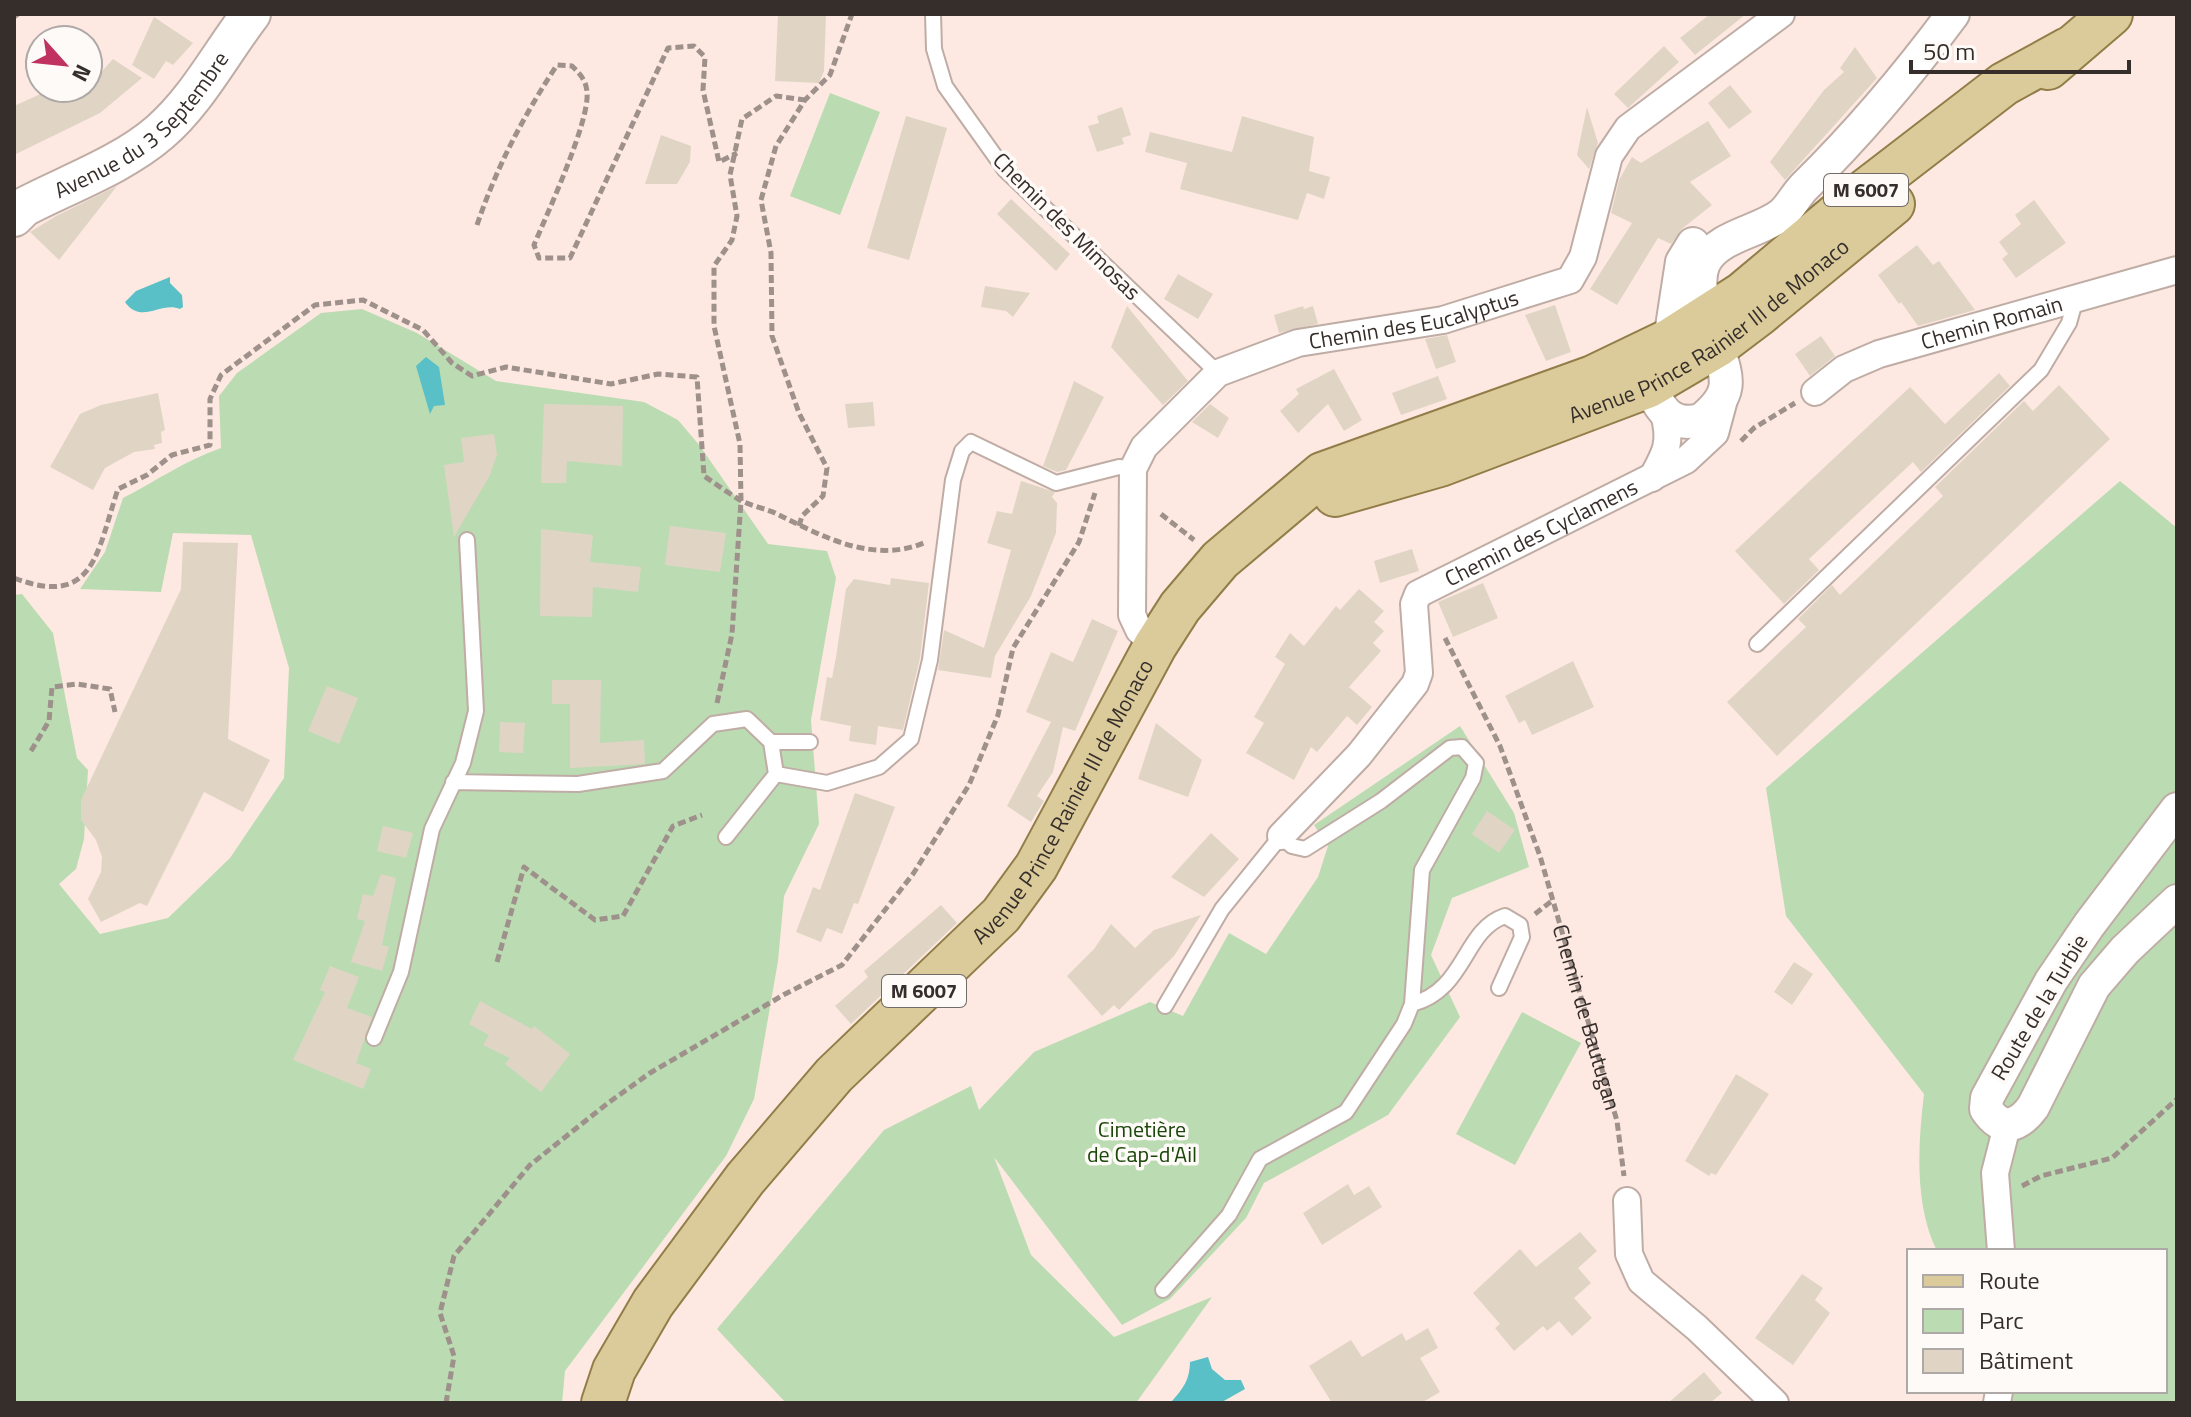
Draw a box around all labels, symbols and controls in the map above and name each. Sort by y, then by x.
north arrow [24,24,104,104]
scale bar [1911,24,2129,74]
text: 50 m [1923,33,1975,69]
street label: Avenue du 3 Septembre [49,44,237,207]
text: N [63,59,100,88]
street label: Chemin des Mimosas [985,144,1149,308]
road number: M 6007 [1824,174,1908,206]
street label: Avenue Prince Rainier III de Monaco [1563,230,1856,432]
street label: Chemin des Eucalyptus [1306,280,1523,358]
street label: Chemin Romain [1917,286,2066,358]
street label: Chemin des Cyclamens [1439,470,1643,595]
street label: Avenue Prince Rainier III de Monaco [964,653,1162,952]
street label: Chemin de Bautugan [1544,920,1630,1114]
street label: Route de la Turbie [1982,927,2096,1087]
road number: M 6007 [882,975,966,1007]
park label: Cimetière de Cap-d'Ail [1087,1112,1197,1171]
legend [1907,1249,2167,1393]
text: Route [1979,1262,2040,1298]
text: Parc [1979,1302,2024,1338]
text: Bâtiment [1979,1342,2073,1378]

